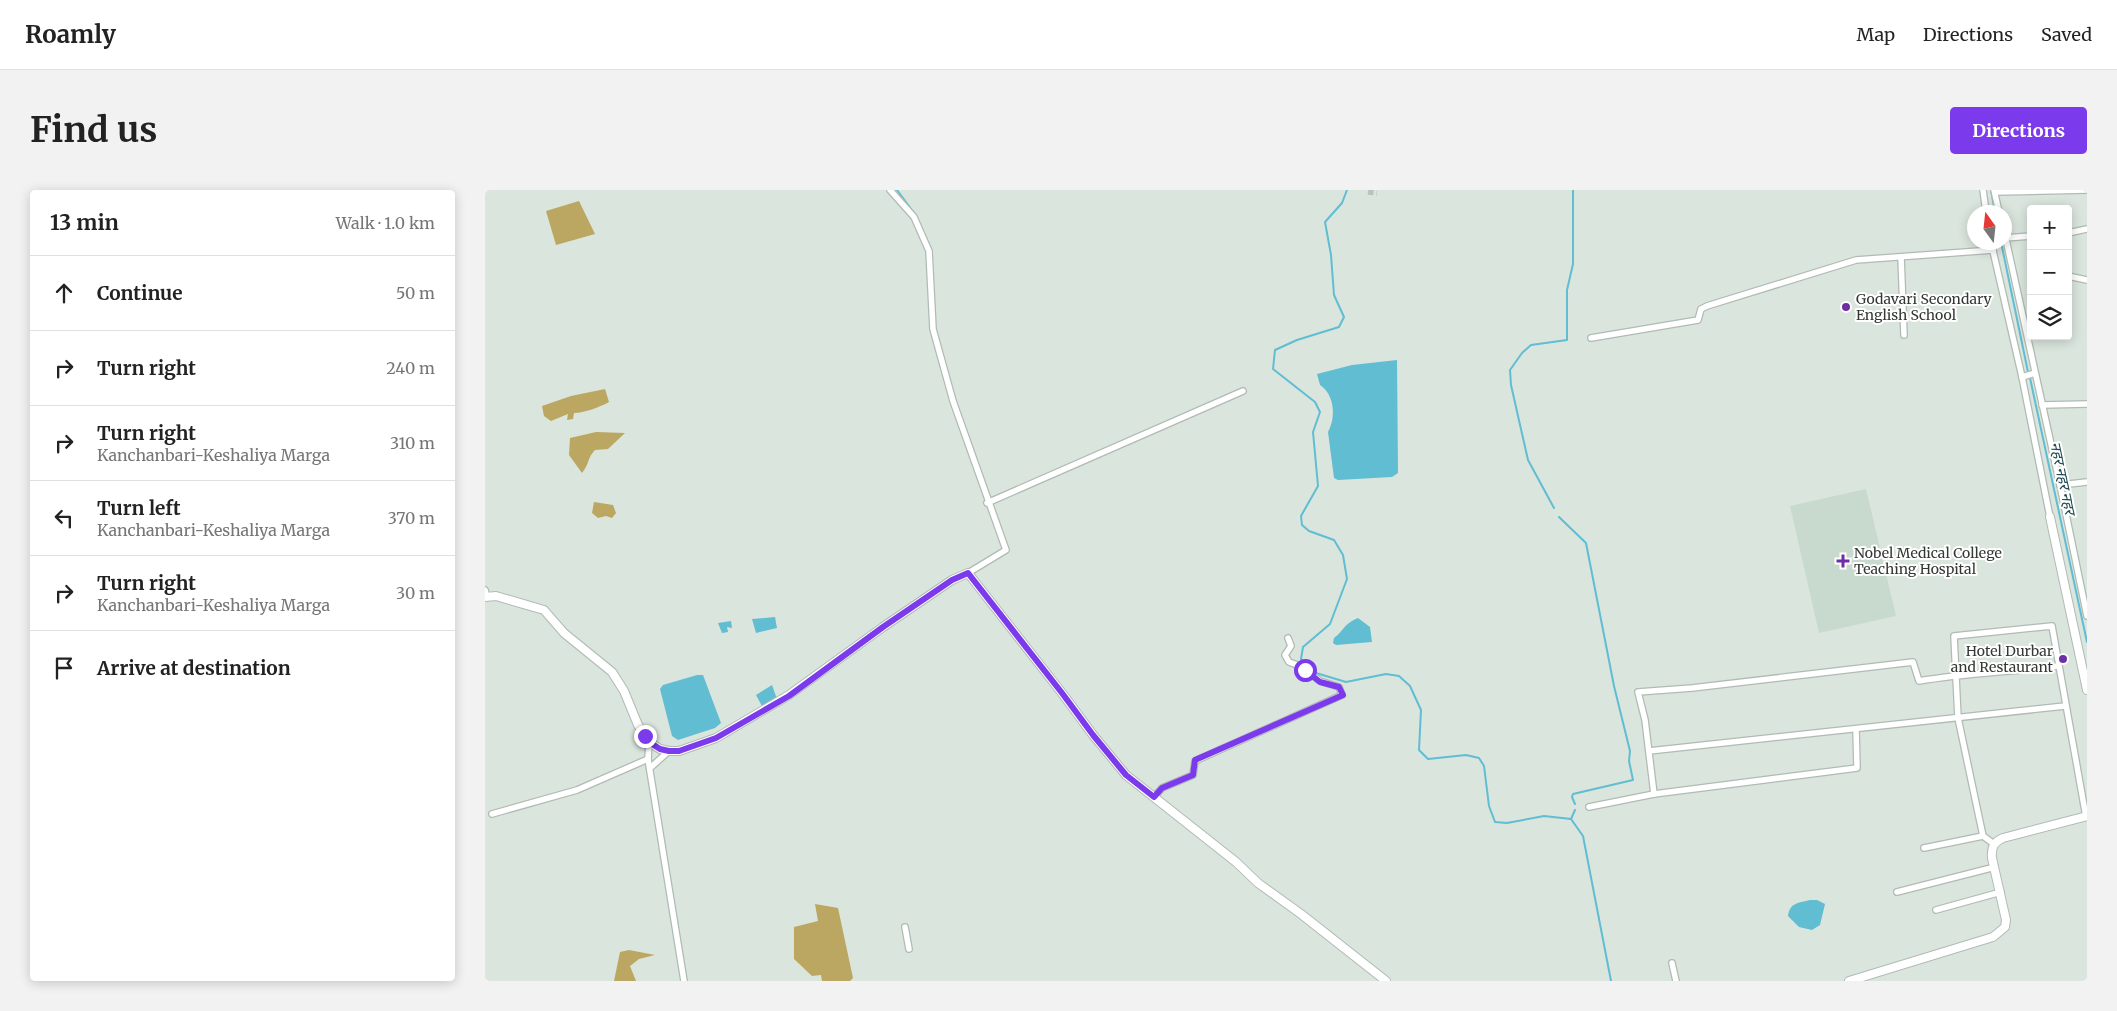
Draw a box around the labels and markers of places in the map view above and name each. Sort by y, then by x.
place label: Godavari Secondary English School [1856,290,1992,324]
marker: Godavari Secondary English School [1840,301,1852,313]
place label: Nobel Medical College Teaching Hospital [1854,544,2002,578]
marker: Nobel Medical College Teaching Hospital [1836,554,1850,568]
place label: Hotel Durbar and Restaurant [1951,642,2054,676]
marker: Hotel Durbar and Restaurant [2057,653,2069,665]

